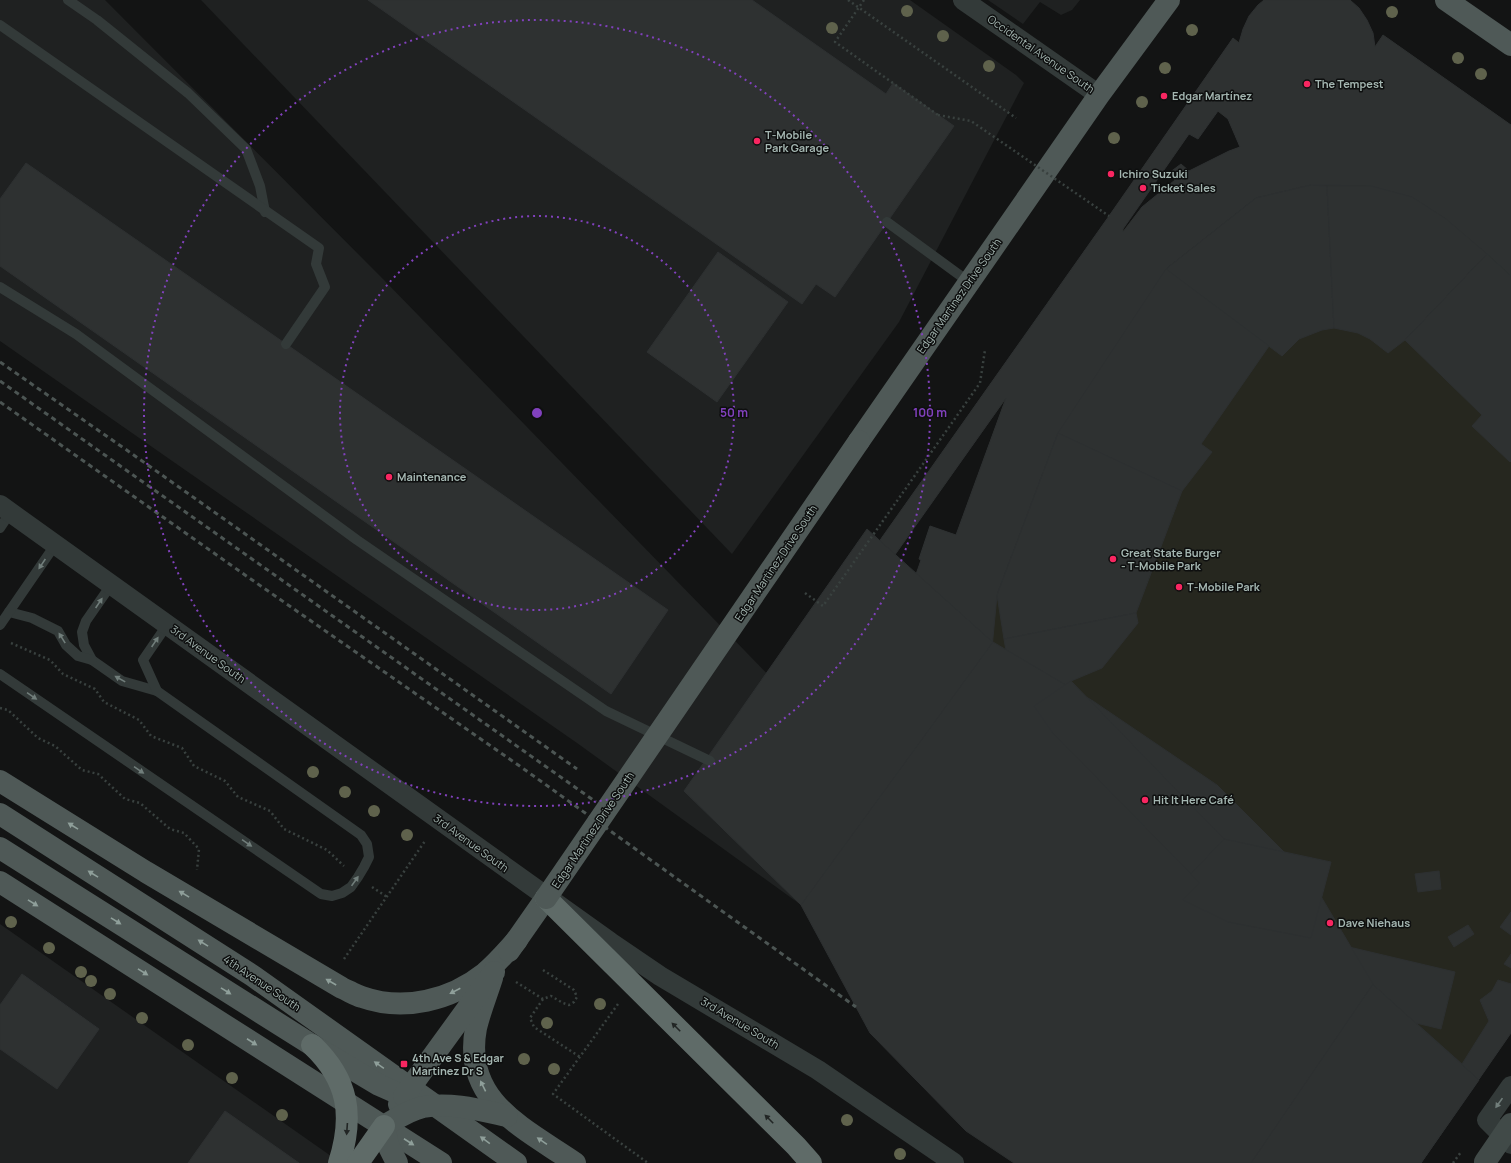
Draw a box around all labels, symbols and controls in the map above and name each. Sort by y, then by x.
street label: Occidental Avenue South [985,11,1098,96]
place label: The Tempest [1315,76,1384,91]
marker: The Tempest [1302,79,1312,89]
place label: Edgar Martínez [1172,88,1252,103]
marker: Edgar Martínez [1159,91,1169,101]
place label: T-Mobile Park Garage [765,127,829,155]
marker: T-Mobile Park Garage [752,136,762,146]
place label: Ichiro Suzuki [1119,166,1188,181]
marker: Ichiro Suzuki [1106,169,1116,179]
place label: Ticket Sales [1151,180,1216,195]
marker: Ticket Sales [1138,183,1148,193]
street label: Edgar Martinez Drive South [913,235,1004,356]
text: 50 m [720,404,748,421]
text: 100 m [913,404,947,421]
centre of rings [530,406,544,420]
place label: Maintenance [397,469,467,484]
marker: Maintenance [384,472,394,482]
street label: Edgar Martinez Drive South [731,502,820,624]
place label: Great State Burger - T-Mobile Park [1121,545,1221,573]
marker: Great State Burger - T-Mobile Park [1108,554,1118,564]
one-way arrow [38,559,46,569]
place label: T-Mobile Park [1187,579,1261,594]
marker: T-Mobile Park [1174,582,1184,592]
one-way arrow [95,598,103,608]
street label: 3rd Avenue South [168,621,249,686]
one-way arrow [58,632,65,644]
one-way arrow [151,637,159,648]
one-way arrow [114,676,126,682]
one-way arrow [27,692,37,700]
one-way arrow [134,766,145,774]
street label: Edgar Martinez Drive South [548,769,637,891]
place label: Hit It Here Café [1153,792,1234,807]
marker: Hit It Here Café [1140,795,1150,805]
street label: 3rd Avenue South [431,810,512,875]
one-way arrow [67,823,79,830]
one-way arrow [241,839,252,847]
one-way arrow [87,870,99,877]
one-way arrow [351,876,359,886]
one-way arrow [178,891,189,898]
one-way arrow [27,899,39,906]
place label: Dave Niehaus [1338,915,1410,930]
one-way arrow [110,918,122,925]
marker: Dave Niehaus [1325,918,1335,928]
one-way arrow [197,940,209,947]
street label: 4th Avenue South [221,951,304,1014]
one-way arrow [138,968,148,976]
one-way arrow [325,979,337,986]
one-way arrow [220,987,232,994]
one-way arrow [450,988,461,995]
street label: 3rd Avenue South [698,993,782,1052]
one-way arrow [671,1023,681,1032]
one-way arrow [247,1038,258,1046]
place label: 4th Ave S & Edgar Martinez Dr S [412,1050,504,1078]
marker: 4th Ave S & Edgar Martinez Dr S [399,1059,409,1069]
one-way arrow [374,1061,384,1069]
one-way arrow [480,1080,486,1091]
one-way arrow [1495,1098,1503,1108]
one-way arrow [764,1114,774,1124]
one-way arrow [343,1123,350,1135]
one-way arrow [480,1136,490,1144]
one-way arrow [537,1137,548,1145]
one-way arrow [404,1138,414,1146]

